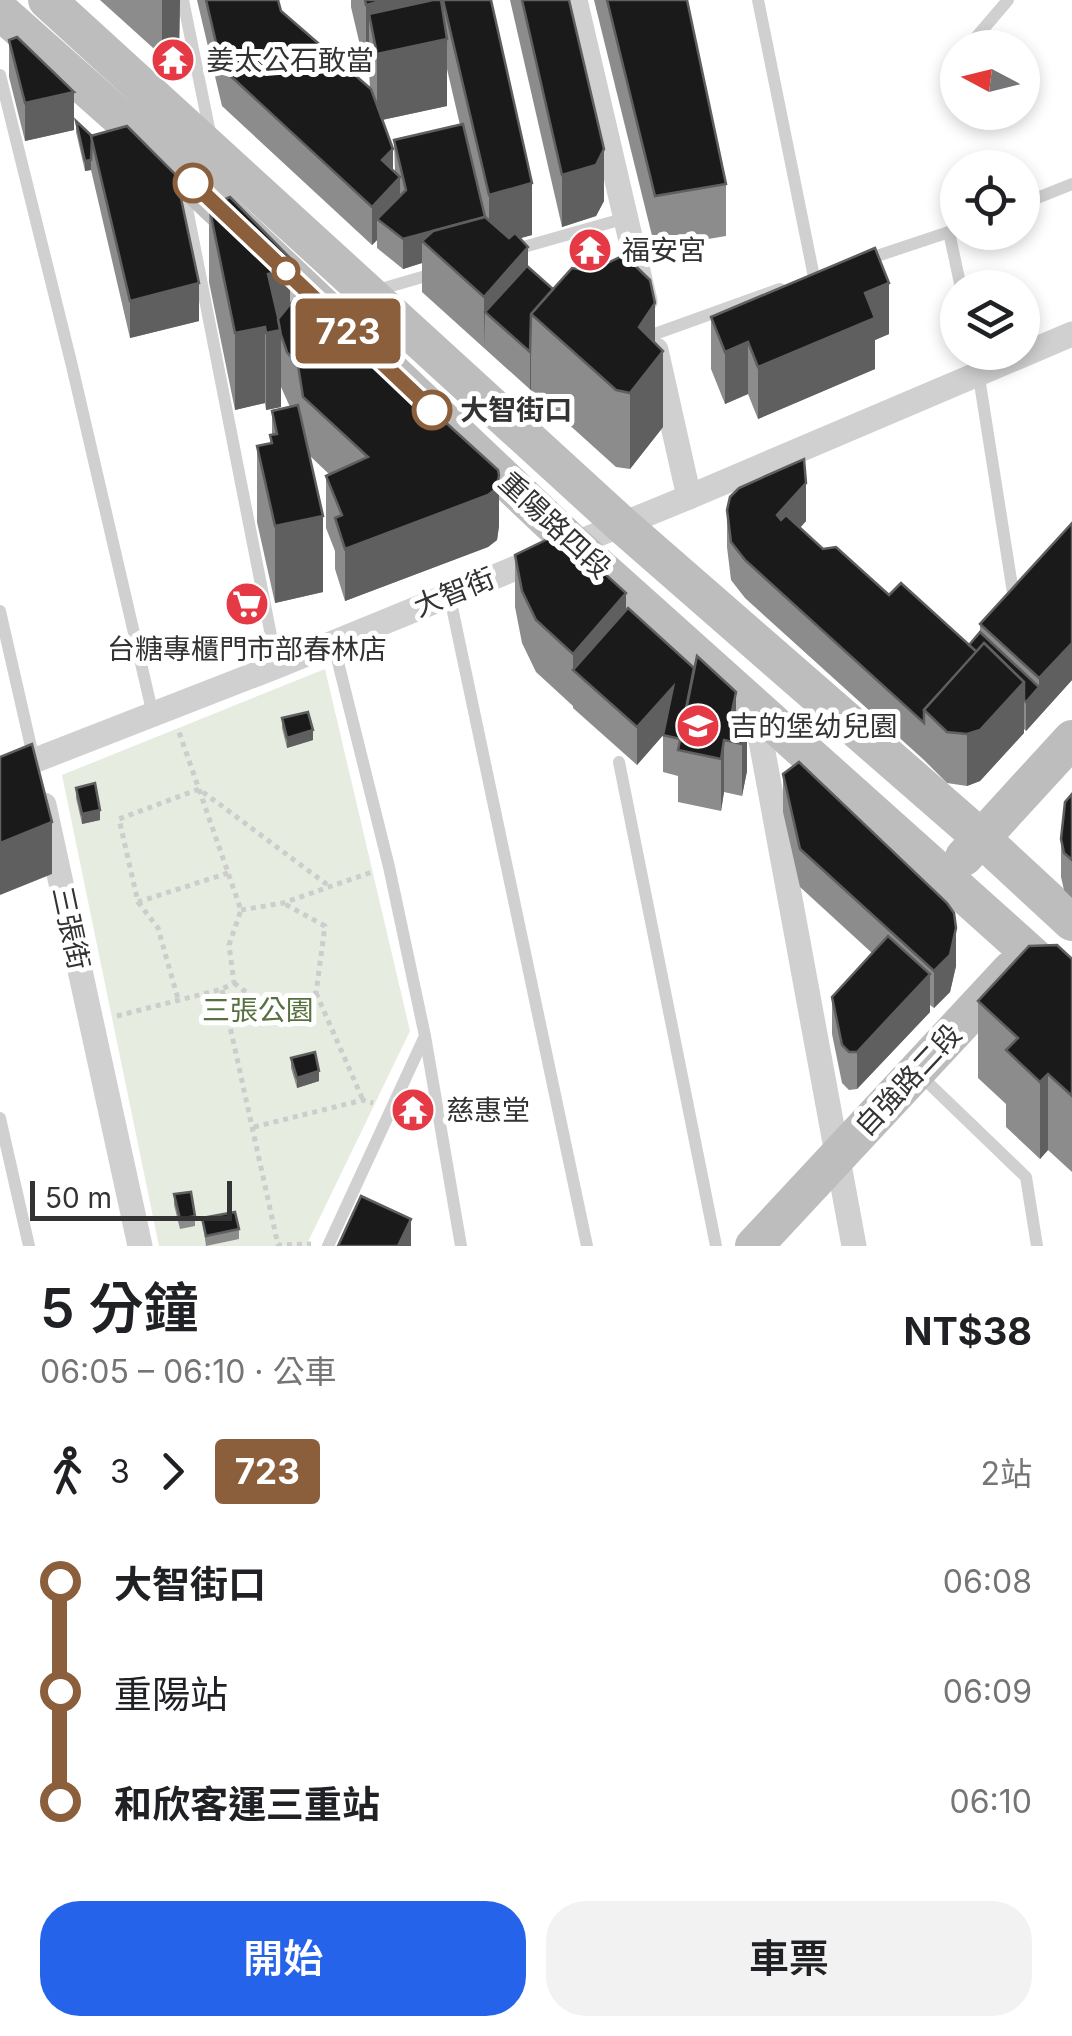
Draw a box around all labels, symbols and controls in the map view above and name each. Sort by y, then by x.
north arrow [940,30,1040,130]
map controls [940,30,1040,370]
temple icon: 姜太公石敢當 [150,37,196,83]
place label: 姜太公石敢當 [206,43,374,77]
button: locate [940,150,1040,250]
unlabelled marker [174,164,212,202]
temple icon: 福安宮 [567,227,613,273]
place label: 福安宮 [622,233,706,267]
unlabelled marker [273,258,299,284]
button: layers [940,270,1040,370]
line badge: 723 [290,298,406,364]
text: 723 [316,310,381,352]
marker: 大智街口 [413,391,451,429]
place label: 大智街口 [460,393,572,427]
street label: 重陽路四段 [492,465,618,585]
street label: 大智街 [409,561,499,623]
supermarket icon: 台糖專櫃門市部春林店 [224,581,270,627]
place label: 台糖專櫃門市部春林店 [107,632,387,666]
school or university icon: 吉的堡幼兒園 [675,703,721,749]
place label: 吉的堡幼兒園 [730,709,898,743]
street label: 三張街 [46,883,96,973]
park label: 三張公園 [202,993,314,1027]
street label: 自強路二段 [848,1017,968,1143]
temple icon: 慈惠堂 [390,1087,436,1133]
place label: 慈惠堂 [446,1093,530,1127]
scale bar [30,1176,232,1220]
text: 50 m [45,1181,112,1215]
text: 5 分鐘 [40,1275,198,1341]
text: NT$38 [904,1308,1032,1354]
text: 06:05 – 06:10 · 公車 [40,1352,337,1391]
icon: walk [40,1444,95,1499]
icon: forward [145,1444,200,1499]
text: 723 [235,1450,300,1492]
text: 3 [110,1452,130,1491]
text: 2站 [980,1454,1032,1493]
text: 大智街口 [114,1561,266,1607]
text: 06:08 [943,1562,1032,1601]
text: 重陽站 [114,1671,228,1717]
text: 06:09 [943,1672,1032,1711]
text: 和欣客運三重站 [114,1781,380,1827]
text: 06:10 [950,1782,1032,1821]
button: 開始 [40,1901,526,2016]
button: 車票 [546,1901,1032,2016]

